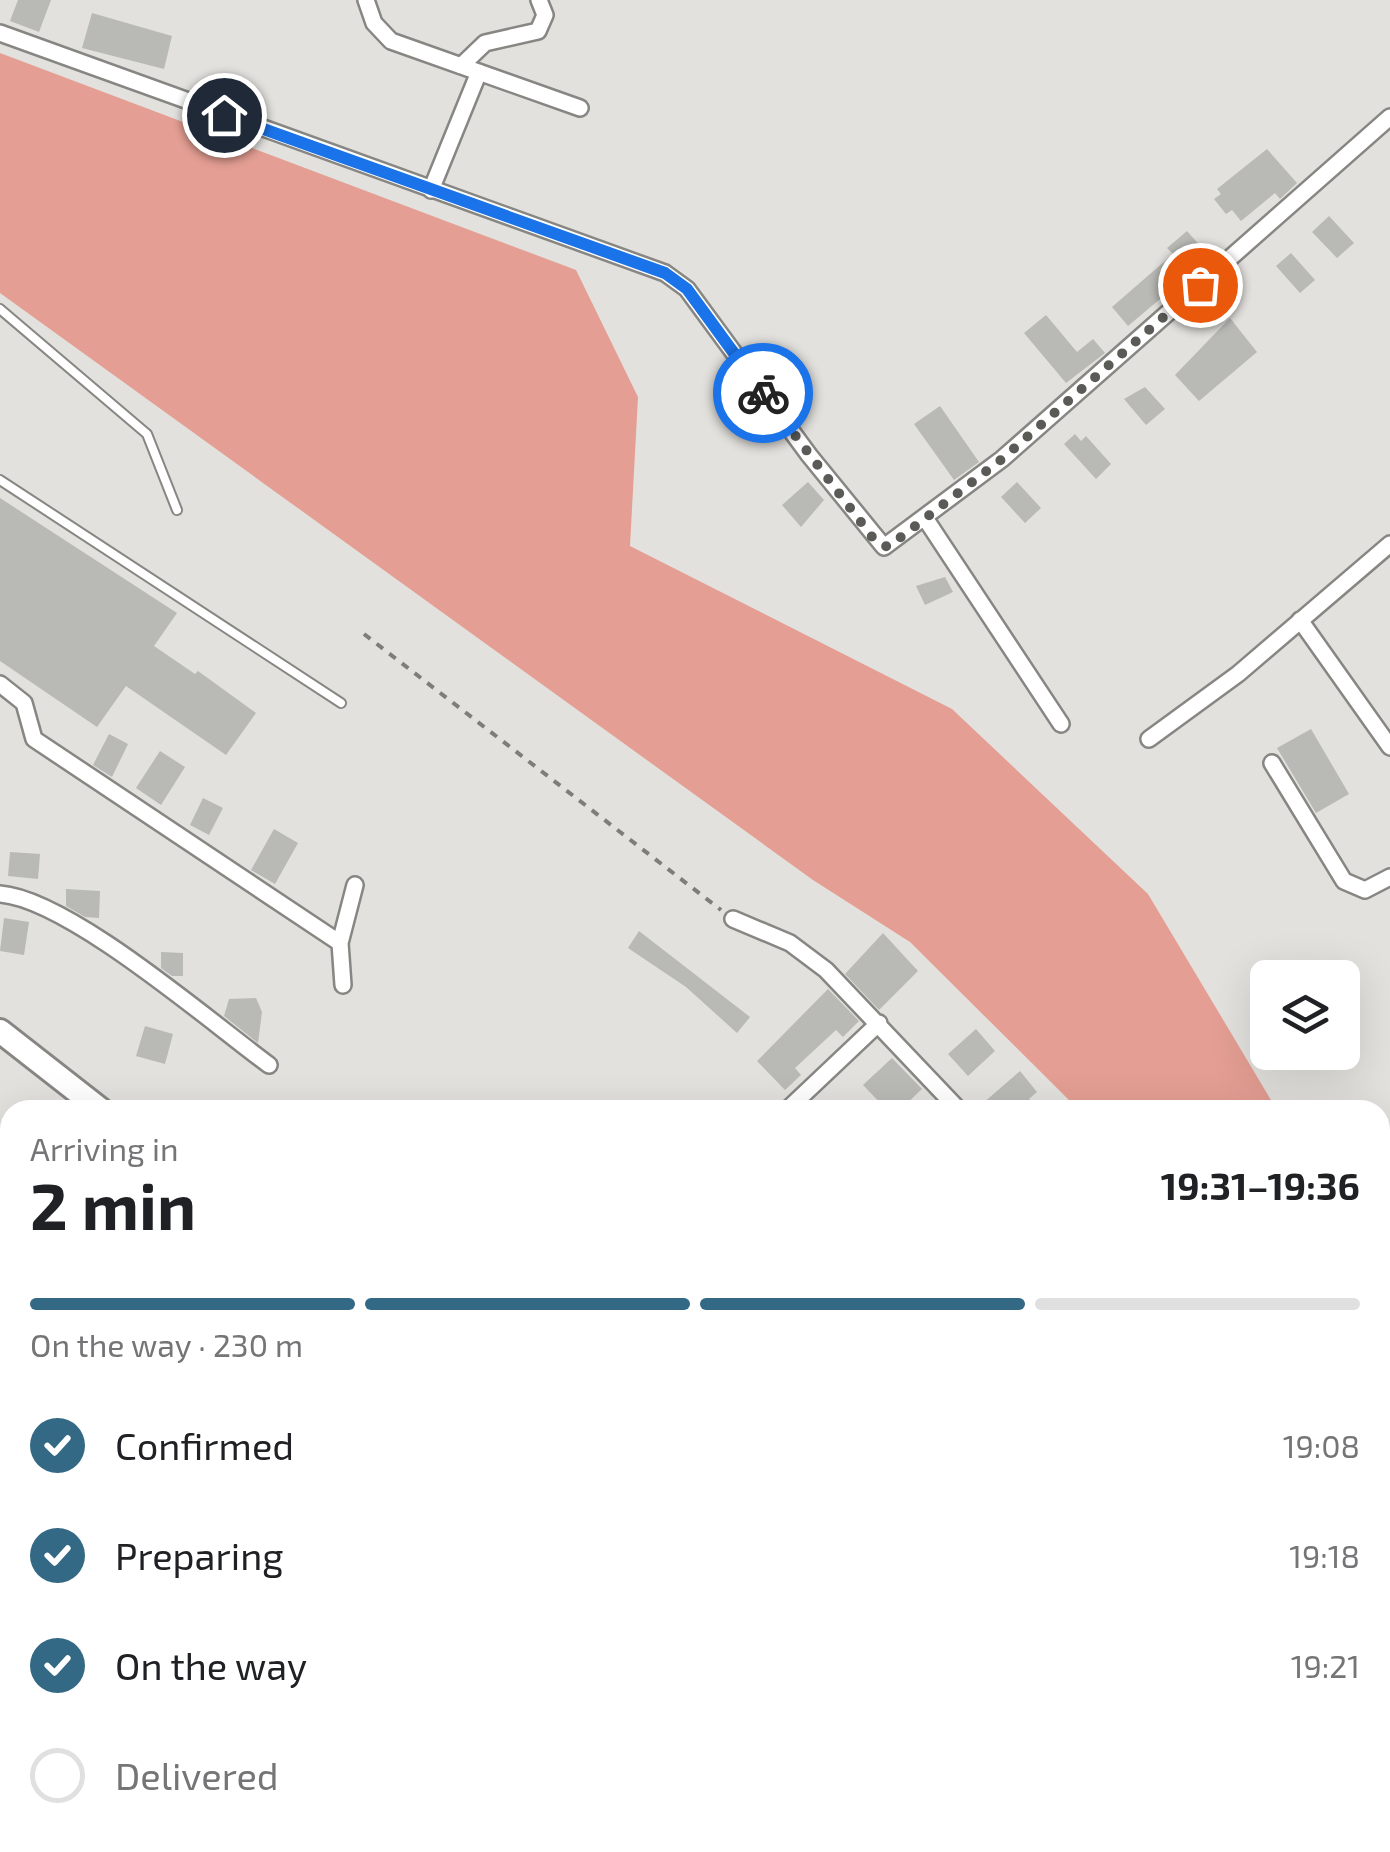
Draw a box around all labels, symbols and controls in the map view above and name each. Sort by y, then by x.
pin [182,73,267,158]
icon: home [197,88,252,143]
pin [1158,243,1243,328]
icon: bag [1173,258,1228,313]
courier [713,343,813,443]
icon: bike [736,366,791,421]
map controls [1250,960,1360,1070]
button: layers [1250,960,1360,1070]
text: Arriving in [30,1129,179,1167]
text: 19:31–19:36 [1161,1162,1360,1208]
text: 2 min [30,1165,196,1243]
text: On the way · 230 m [30,1325,303,1363]
icon: check [30,1418,85,1473]
text: Confirmed [115,1422,294,1468]
text: 19:08 [1283,1426,1360,1464]
icon: check [30,1528,85,1583]
text: Preparing [115,1532,283,1578]
text: 19:18 [1289,1536,1360,1574]
icon: check [30,1638,85,1693]
text: On the way [115,1642,307,1688]
text: 19:21 [1291,1646,1360,1684]
text: Delivered [115,1752,279,1798]

